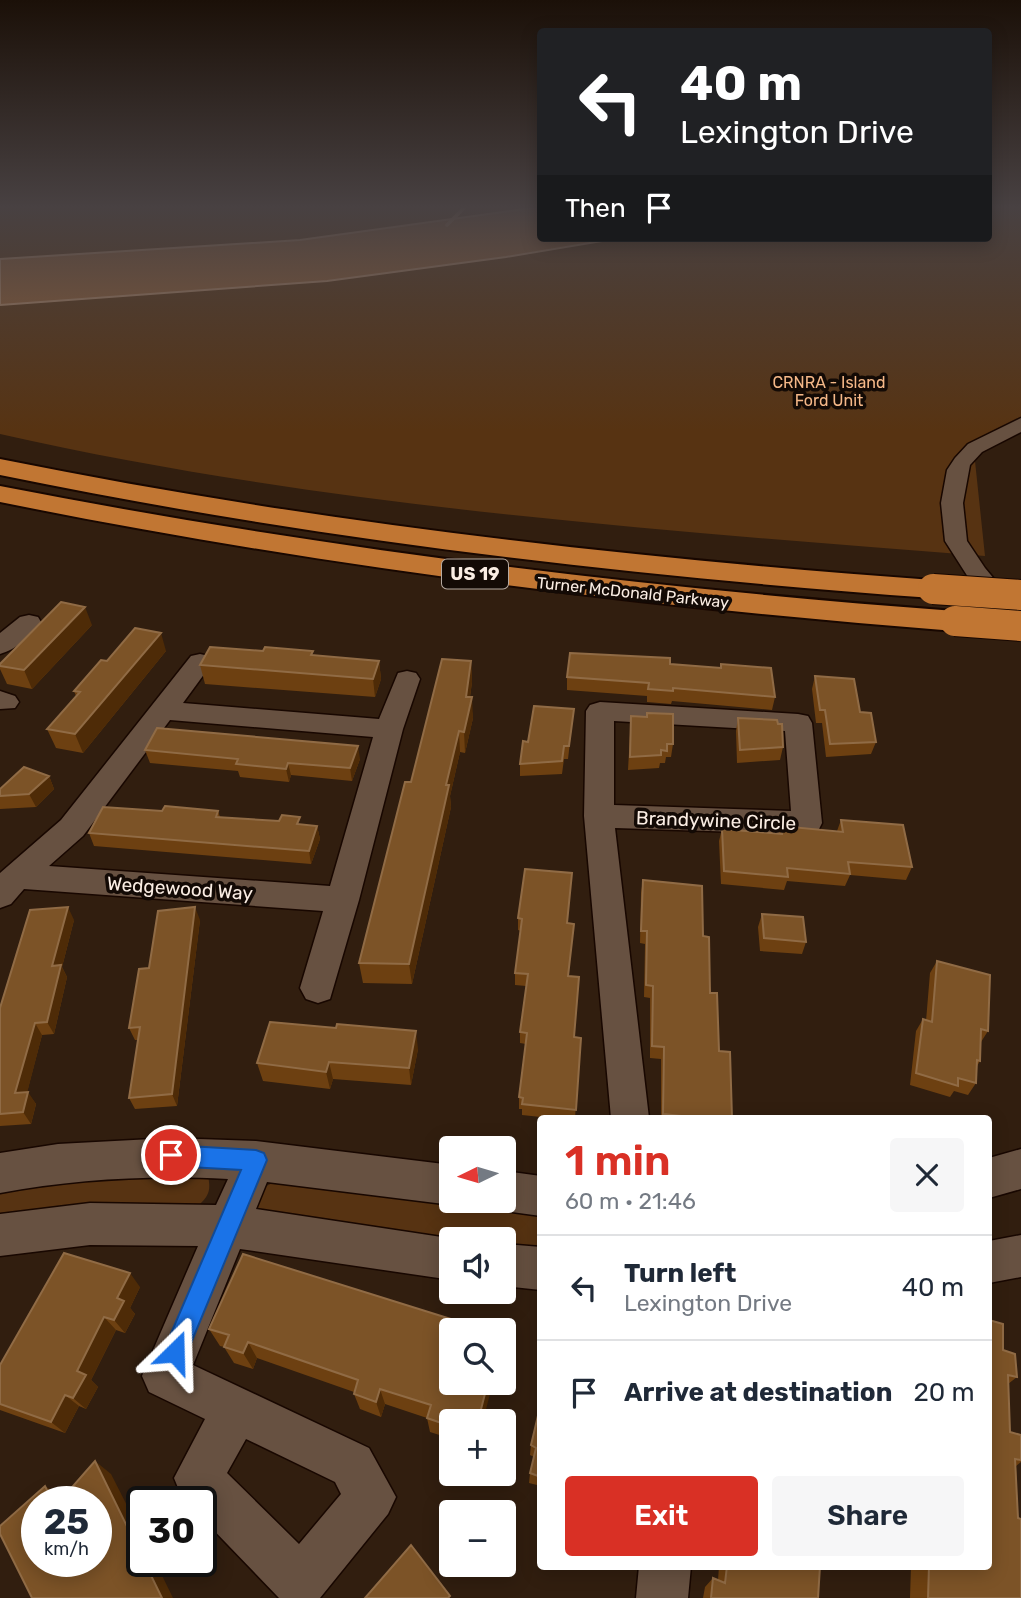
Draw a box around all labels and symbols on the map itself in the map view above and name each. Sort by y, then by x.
park label: CRNRA - Island Ford Unit [772,373,886,410]
road number: US 19 [442,560,508,588]
street label: Turner McDonald Parkway [536,573,730,612]
street label: Brandywine Circle [636,806,796,835]
street label: Wedgewood Way [106,872,254,905]
pin [141,1125,201,1185]
north arrow [439,1136,516,1213]
position arrow [138,1315,212,1389]
speed limit sign: 30 [126,1486,217,1577]

